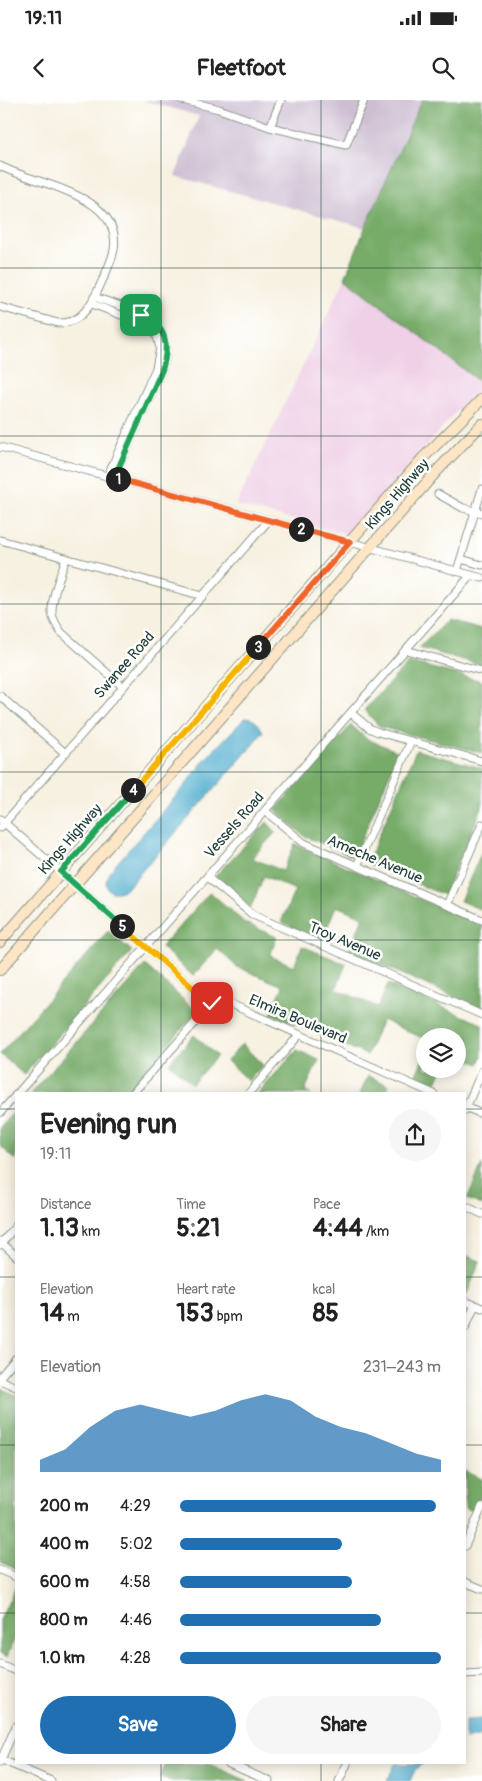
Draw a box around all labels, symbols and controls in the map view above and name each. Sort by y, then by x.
text: 19:11 [25,6,62,30]
icon: back [25,54,53,82]
text: Fleetfoot [196,54,286,82]
icon: search [429,54,457,82]
pin [120,294,162,336]
icon: arrive [127,301,155,329]
street label: Kings Highway [361,454,434,534]
pin: 1 [106,466,130,492]
text: 1 [116,471,121,488]
pin: 2 [288,516,314,542]
text: 2 [298,521,305,538]
street label: Swanee Road [90,628,159,703]
pin: 3 [246,634,270,660]
text: 3 [255,639,262,656]
pin: 4 [120,778,146,802]
text: 4 [129,782,138,799]
street label: Vessels Road [200,788,268,862]
street label: Kings Highway [34,799,107,879]
street label: Ameche Avenue [324,831,426,888]
pin: 5 [110,914,134,938]
text: 5 [119,918,126,935]
street label: Troy Avenue [306,918,384,965]
pin [191,982,233,1024]
icon: check [198,989,226,1017]
street label: Elmira Boulevard [246,990,349,1049]
map controls [416,1028,466,1078]
button: layers [416,1028,466,1078]
text: Evening run [40,1107,177,1142]
button: share [389,1109,441,1161]
text: 19:11 [40,1144,71,1164]
text: Distance [40,1196,91,1213]
text: Time [176,1196,206,1213]
text: Pace [313,1196,340,1213]
text: 1.13 [40,1213,79,1244]
text: 5:21 [176,1213,220,1244]
text: 4:44 [313,1213,363,1244]
text: km [79,1223,100,1240]
text: /km [363,1223,389,1240]
text: Elevation [40,1281,93,1298]
text: Heart rate [176,1281,235,1298]
text: kcal [313,1281,335,1298]
text: 14 [40,1298,64,1329]
text: 153 [176,1298,214,1329]
text: 85 [313,1298,339,1329]
text: m [64,1308,80,1325]
text: bpm [214,1308,243,1325]
text: Elevation [40,1357,101,1377]
text: 231–243 m [363,1357,441,1377]
text: 200 m [40,1496,88,1516]
text: 4:29 [120,1496,151,1516]
text: 400 m [40,1534,89,1554]
text: 5:02 [120,1534,153,1554]
text: 600 m [40,1572,89,1592]
text: 4:58 [120,1572,150,1592]
text: 800 m [40,1610,88,1630]
text: 4:46 [120,1610,152,1630]
text: 1.0 km [40,1648,85,1668]
text: 4:28 [120,1648,151,1668]
button: Save [40,1696,236,1754]
button: Share [246,1696,441,1754]

